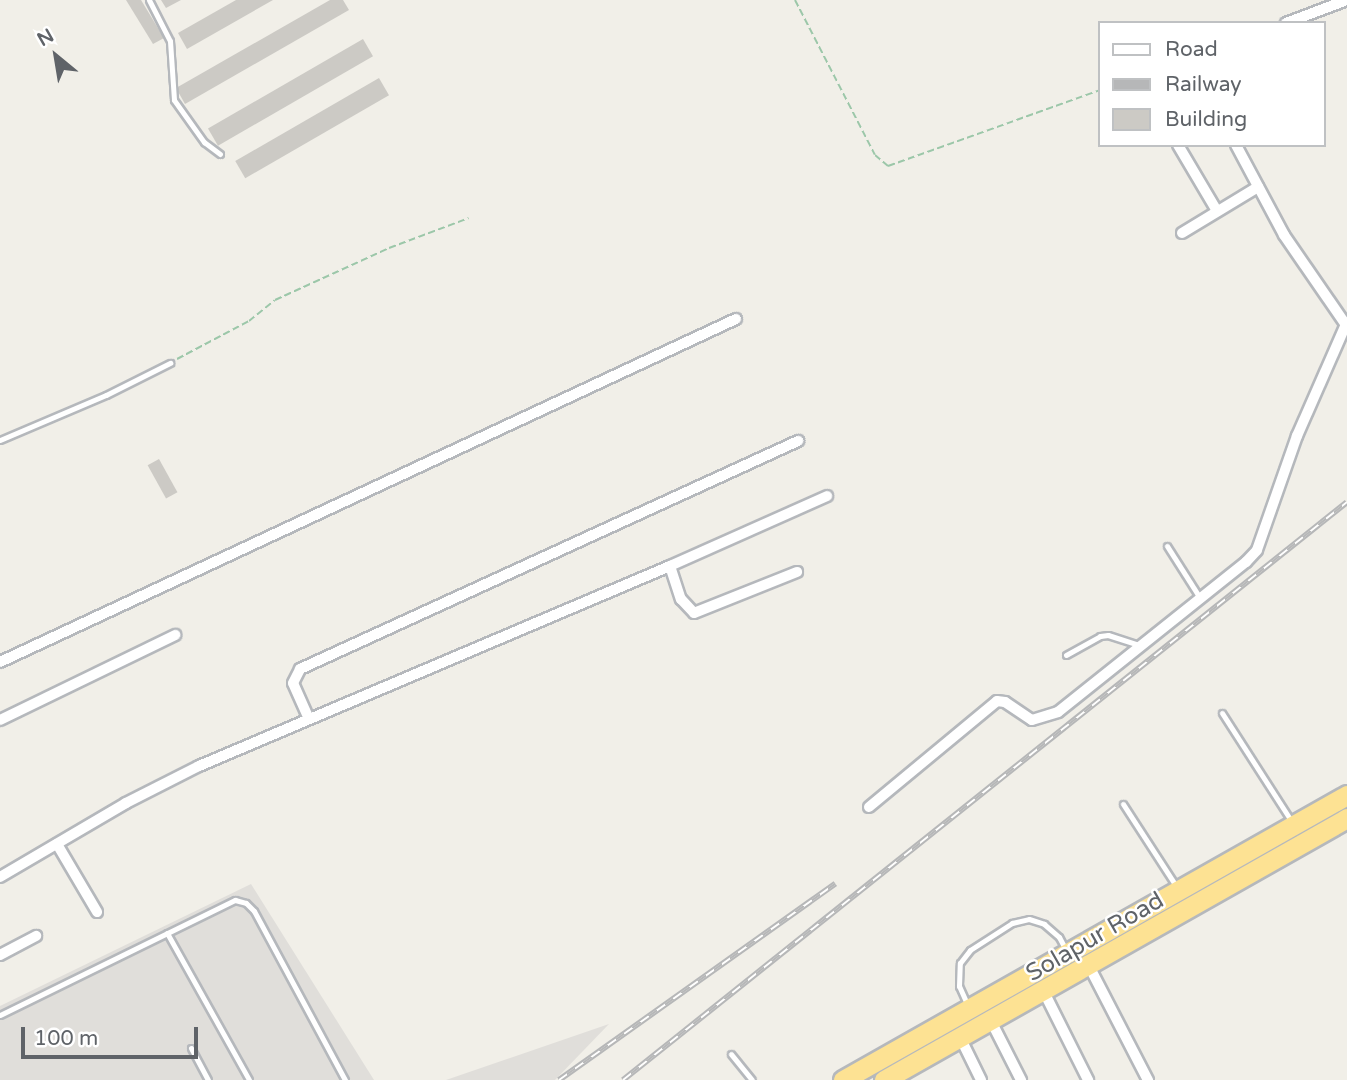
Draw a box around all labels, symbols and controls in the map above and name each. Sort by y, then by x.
north arrow [21,21,91,91]
legend [1098,21,1326,147]
text: N [33,24,58,51]
text: Road [1165,37,1218,62]
text: Railway [1165,72,1242,97]
text: Building [1165,107,1247,132]
street label: Solapur Road [1021,886,1169,988]
scale bar [24,1014,201,1058]
text: 100 m [34,1026,98,1051]

